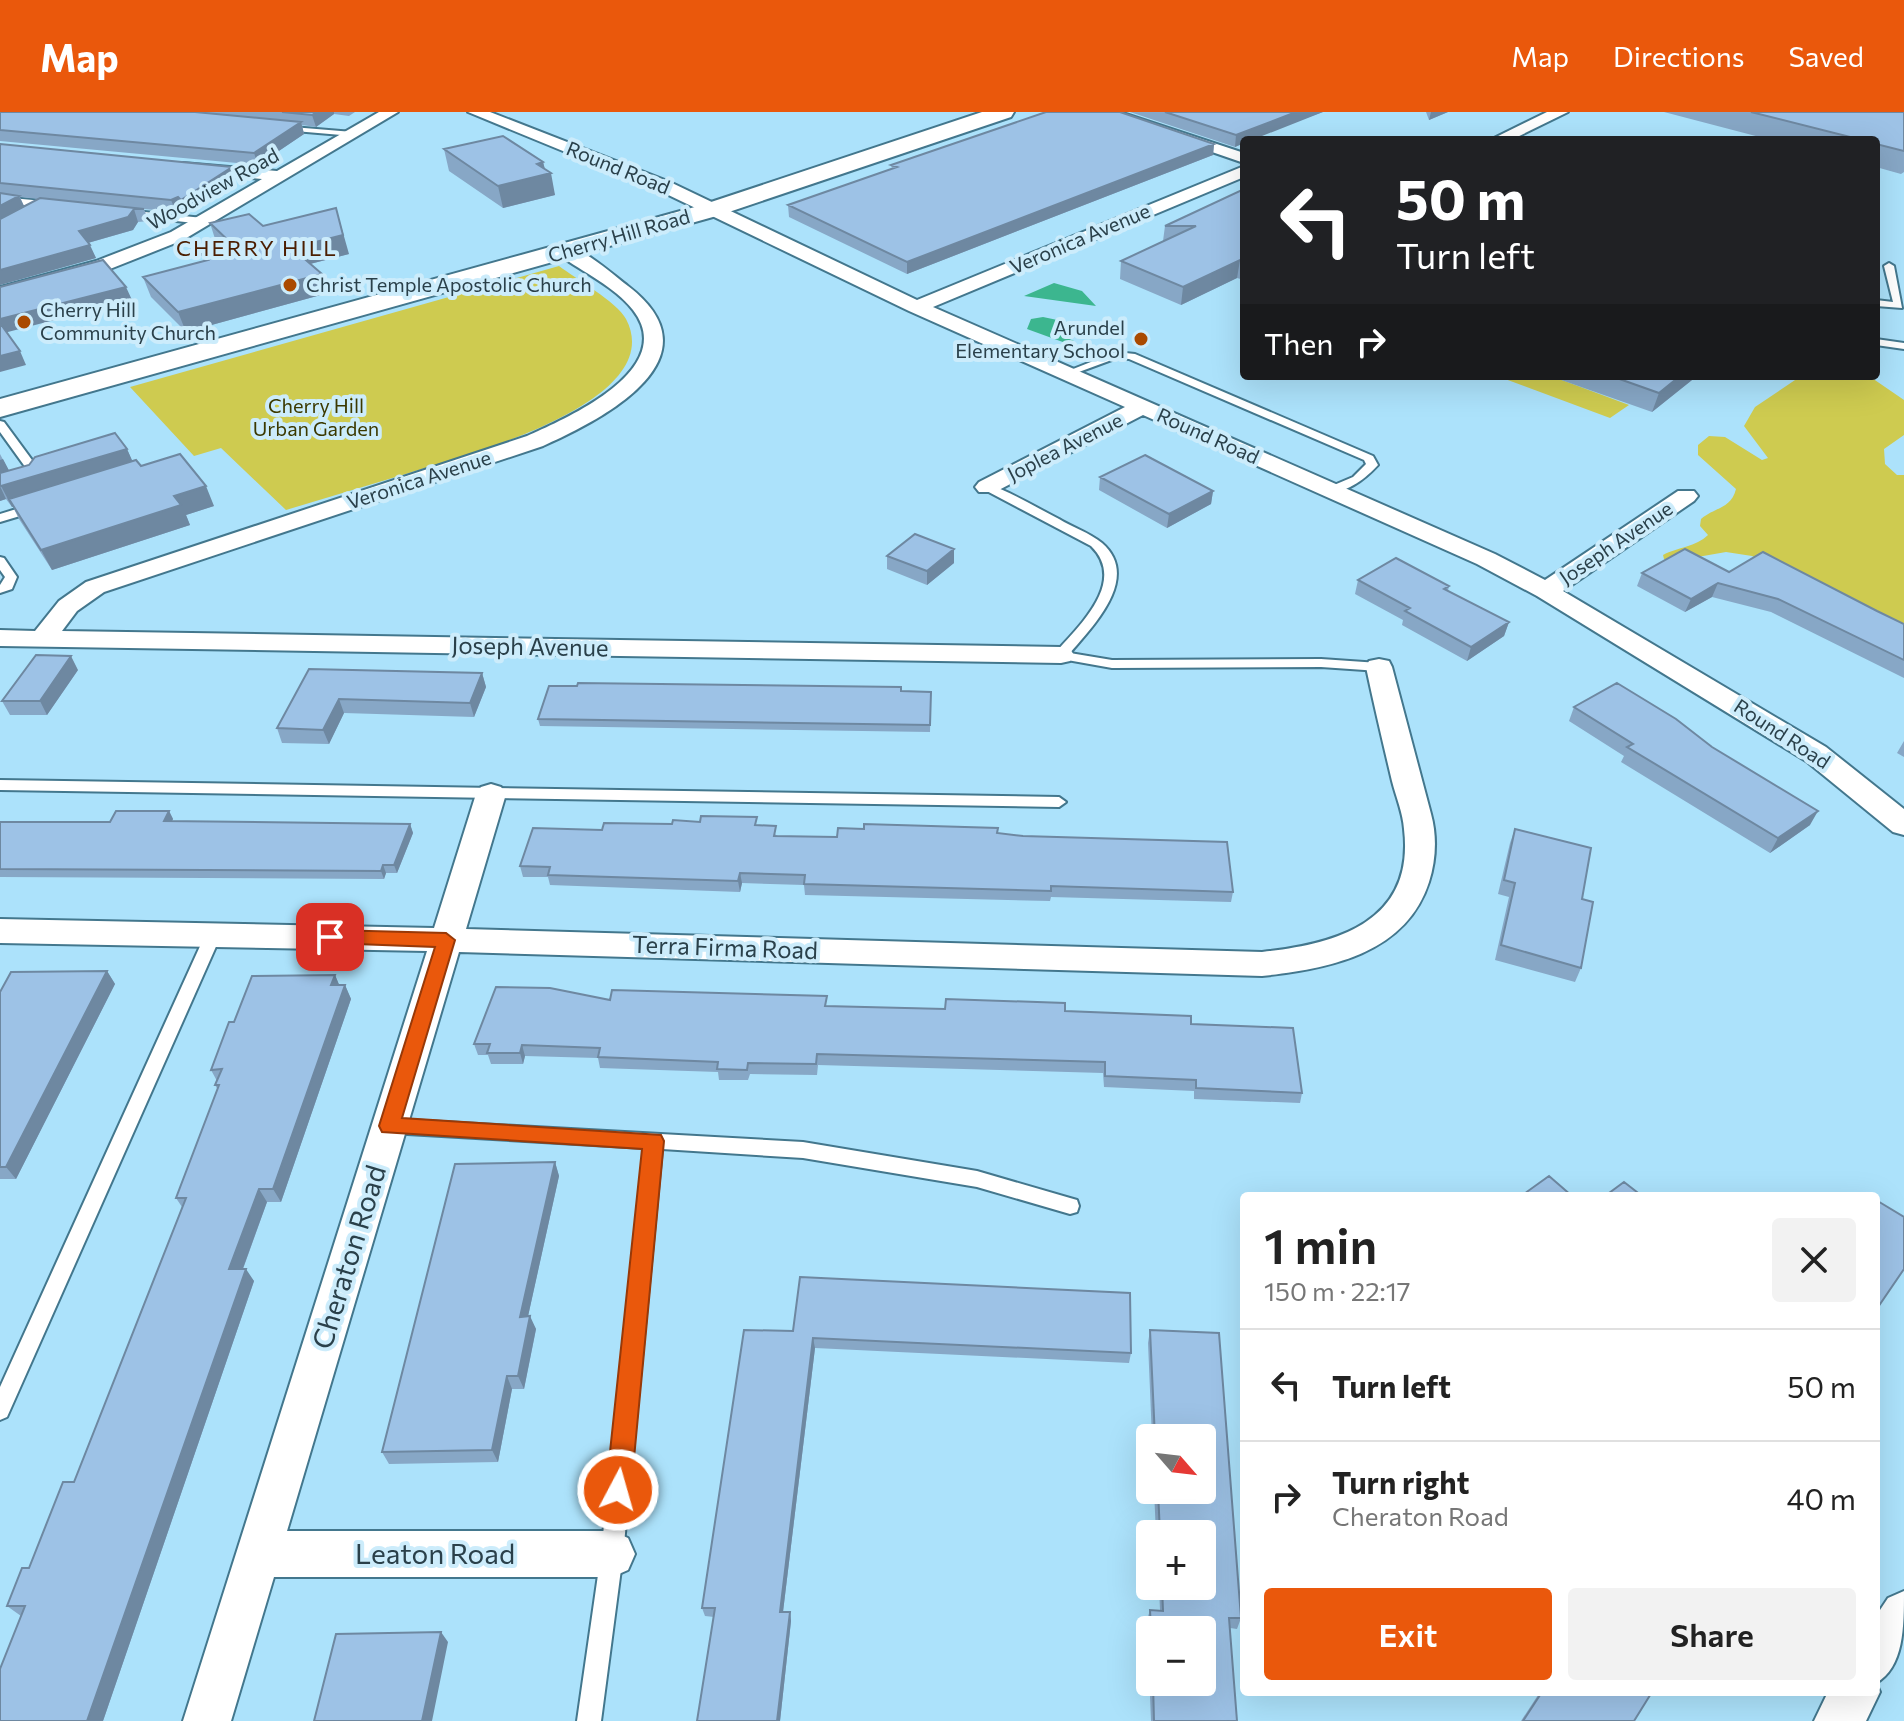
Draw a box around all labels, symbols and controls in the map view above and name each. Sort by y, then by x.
text: Map [40,33,119,80]
text: Map [1511,39,1569,73]
text: Directions [1613,39,1744,73]
text: Saved [1788,39,1864,73]
street label: Round Road [563,135,674,199]
street label: Woodview Road [143,142,282,234]
text: 50 m [1396,163,1525,232]
icon: left [1264,168,1368,272]
street label: Veronica Avenue [1006,198,1153,278]
street label: Cherry Hill Road [545,203,693,267]
text: Turn left [1396,232,1535,276]
district label: CHERRY HILL [176,234,338,261]
place label: Christ Temple Apostolic Church [306,272,592,296]
marker: Christ Temple Apostolic Church [281,276,299,294]
place label: Cherry Hill Community Church [40,297,216,344]
marker: Cherry Hill Community Church [15,313,33,331]
place label: Arundel Elementary School [955,315,1125,362]
icon: right [1349,320,1393,364]
text: Then [1264,324,1333,361]
marker: Arundel Elementary School [1132,330,1150,348]
park label: Cherry Hill Urban Garden [253,393,379,440]
street label: Round Road [1154,402,1263,468]
street label: Joplea Avenue [1003,407,1126,485]
street label: Veronica Avenue [344,444,494,514]
street label: Joseph Avenue [1554,496,1676,589]
street label: Joseph Avenue [451,630,609,661]
street label: Round Road [1730,693,1835,773]
pin [296,903,364,971]
icon: arrive [308,915,352,959]
street label: Terra Firma Road [632,929,818,964]
street label: Cheraton Road [304,1161,392,1353]
text: 1 min [1264,1215,1377,1274]
button: close [1772,1218,1856,1302]
text: 150 m · 22:17 [1264,1275,1411,1306]
icon: left [1264,1363,1308,1407]
text: Turn left [1332,1367,1451,1404]
text: 50 m [1787,1367,1856,1404]
north arrow [1136,1424,1216,1504]
map controls [1136,1424,1216,1696]
position arrow [576,1448,660,1532]
text: Turn right [1332,1463,1469,1500]
icon: right [1264,1475,1308,1519]
text: 40 m [1787,1479,1856,1516]
text: Cheraton Road [1332,1500,1509,1531]
button: + [1136,1520,1216,1600]
street label: Leaton Road [355,1536,515,1570]
button: Exit [1264,1588,1552,1680]
button: Share [1568,1588,1856,1680]
button: − [1136,1616,1216,1696]

